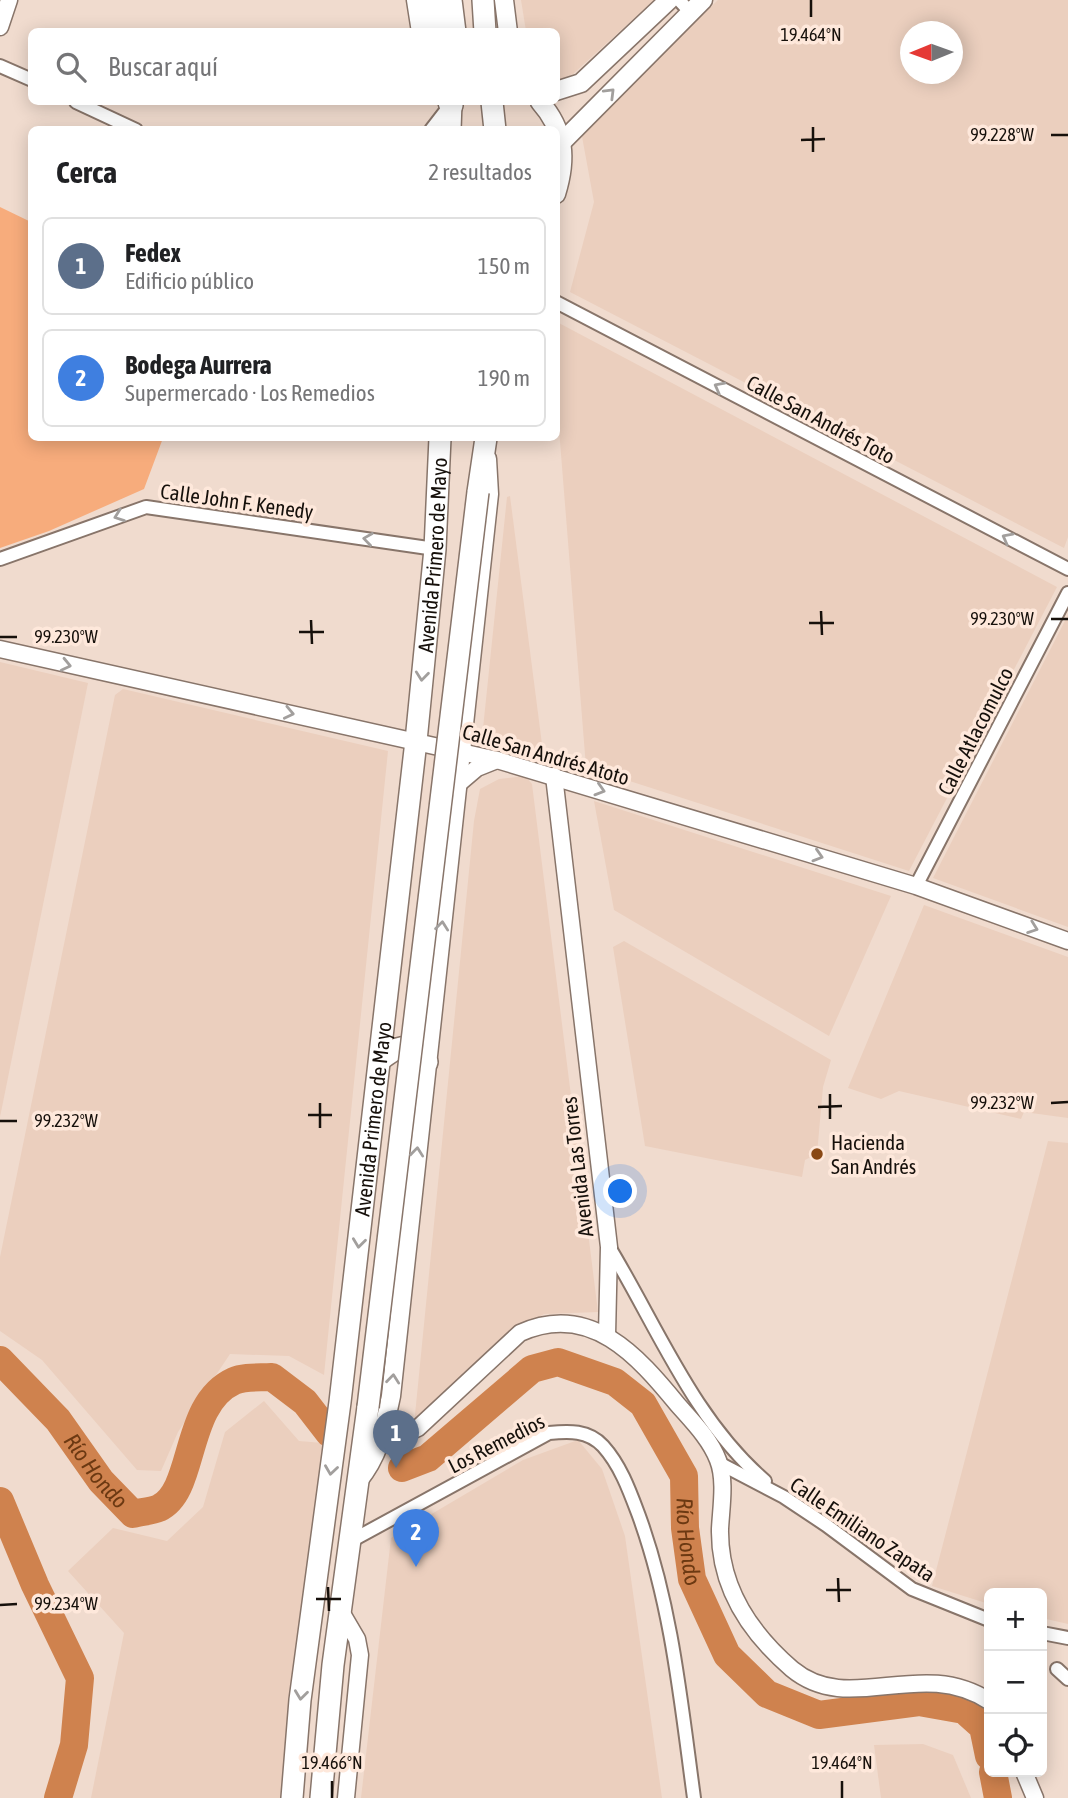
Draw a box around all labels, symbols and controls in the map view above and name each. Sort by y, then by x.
north arrow [900,21,963,84]
text: 19.464°N [780,24,842,45]
search box [28,28,560,105]
icon: search [52,48,90,86]
text: Buscar aquí [108,52,218,82]
one-way arrow [602,89,615,102]
text: 99.228°W [970,124,1034,145]
text: Cerca [56,155,117,189]
text: 2 resultados [428,159,532,185]
text: Fedex [125,238,181,268]
text: 1 [76,253,86,279]
text: 150 m [478,253,530,279]
text: Edificio público [125,268,254,294]
text: Bodega Aurrera [125,350,272,380]
text: 2 [76,365,86,391]
text: 190 m [478,365,530,391]
street label: Calle San Andrés Toto [743,370,899,468]
text: Supermercado · Los Remedios [125,380,375,406]
one-way arrow [714,382,726,395]
street label: Avenida Primero de Mayo [413,457,451,654]
street label: Calle John F. Kenedy [159,478,315,524]
one-way arrow [114,508,126,522]
one-way arrow [362,531,374,546]
one-way arrow [1002,532,1015,546]
text: 99.230°W [970,608,1034,629]
text: 99.230°W [34,626,98,647]
one-way arrow [60,657,72,671]
street label: Calle Atlacomulco [933,663,1017,799]
one-way arrow [415,671,430,682]
one-way arrow [283,705,295,720]
street label: Calle San Andrés Atoto [460,719,632,789]
one-way arrow [594,782,606,797]
one-way arrow [811,848,823,863]
one-way arrow [434,920,449,931]
one-way arrow [1027,920,1039,934]
street label: Avenida Primero de Mayo [349,1020,396,1217]
text: 99.232°W [970,1092,1034,1113]
street label: Avenida Las Torres [556,1095,598,1239]
text: 99.232°W [34,1110,98,1131]
place label: Hacienda San Andrés [831,1130,916,1178]
one-way arrow [410,1146,425,1158]
marker: Hacienda San Andrés [809,1146,825,1162]
your location [603,1174,637,1208]
one-way arrow [351,1238,366,1249]
one-way arrow [385,1373,400,1384]
street label: Los Remedios [444,1408,548,1478]
pin: 1 [373,1410,419,1468]
water label: Río Hondo [59,1429,133,1514]
one-way arrow [323,1464,338,1476]
street label: Calle Emiliano Zapata [786,1472,940,1586]
water label: Río Hondo [671,1497,706,1590]
pin: 2 [393,1509,439,1567]
map controls [984,1588,1047,1777]
button: + [984,1588,1047,1651]
text: 99.234°W [34,1593,98,1614]
button: − [984,1651,1047,1714]
one-way arrow [294,1689,309,1701]
button: locate [984,1714,1047,1777]
text: 19.466°N [301,1752,363,1773]
text: 19.464°N [811,1752,873,1773]

